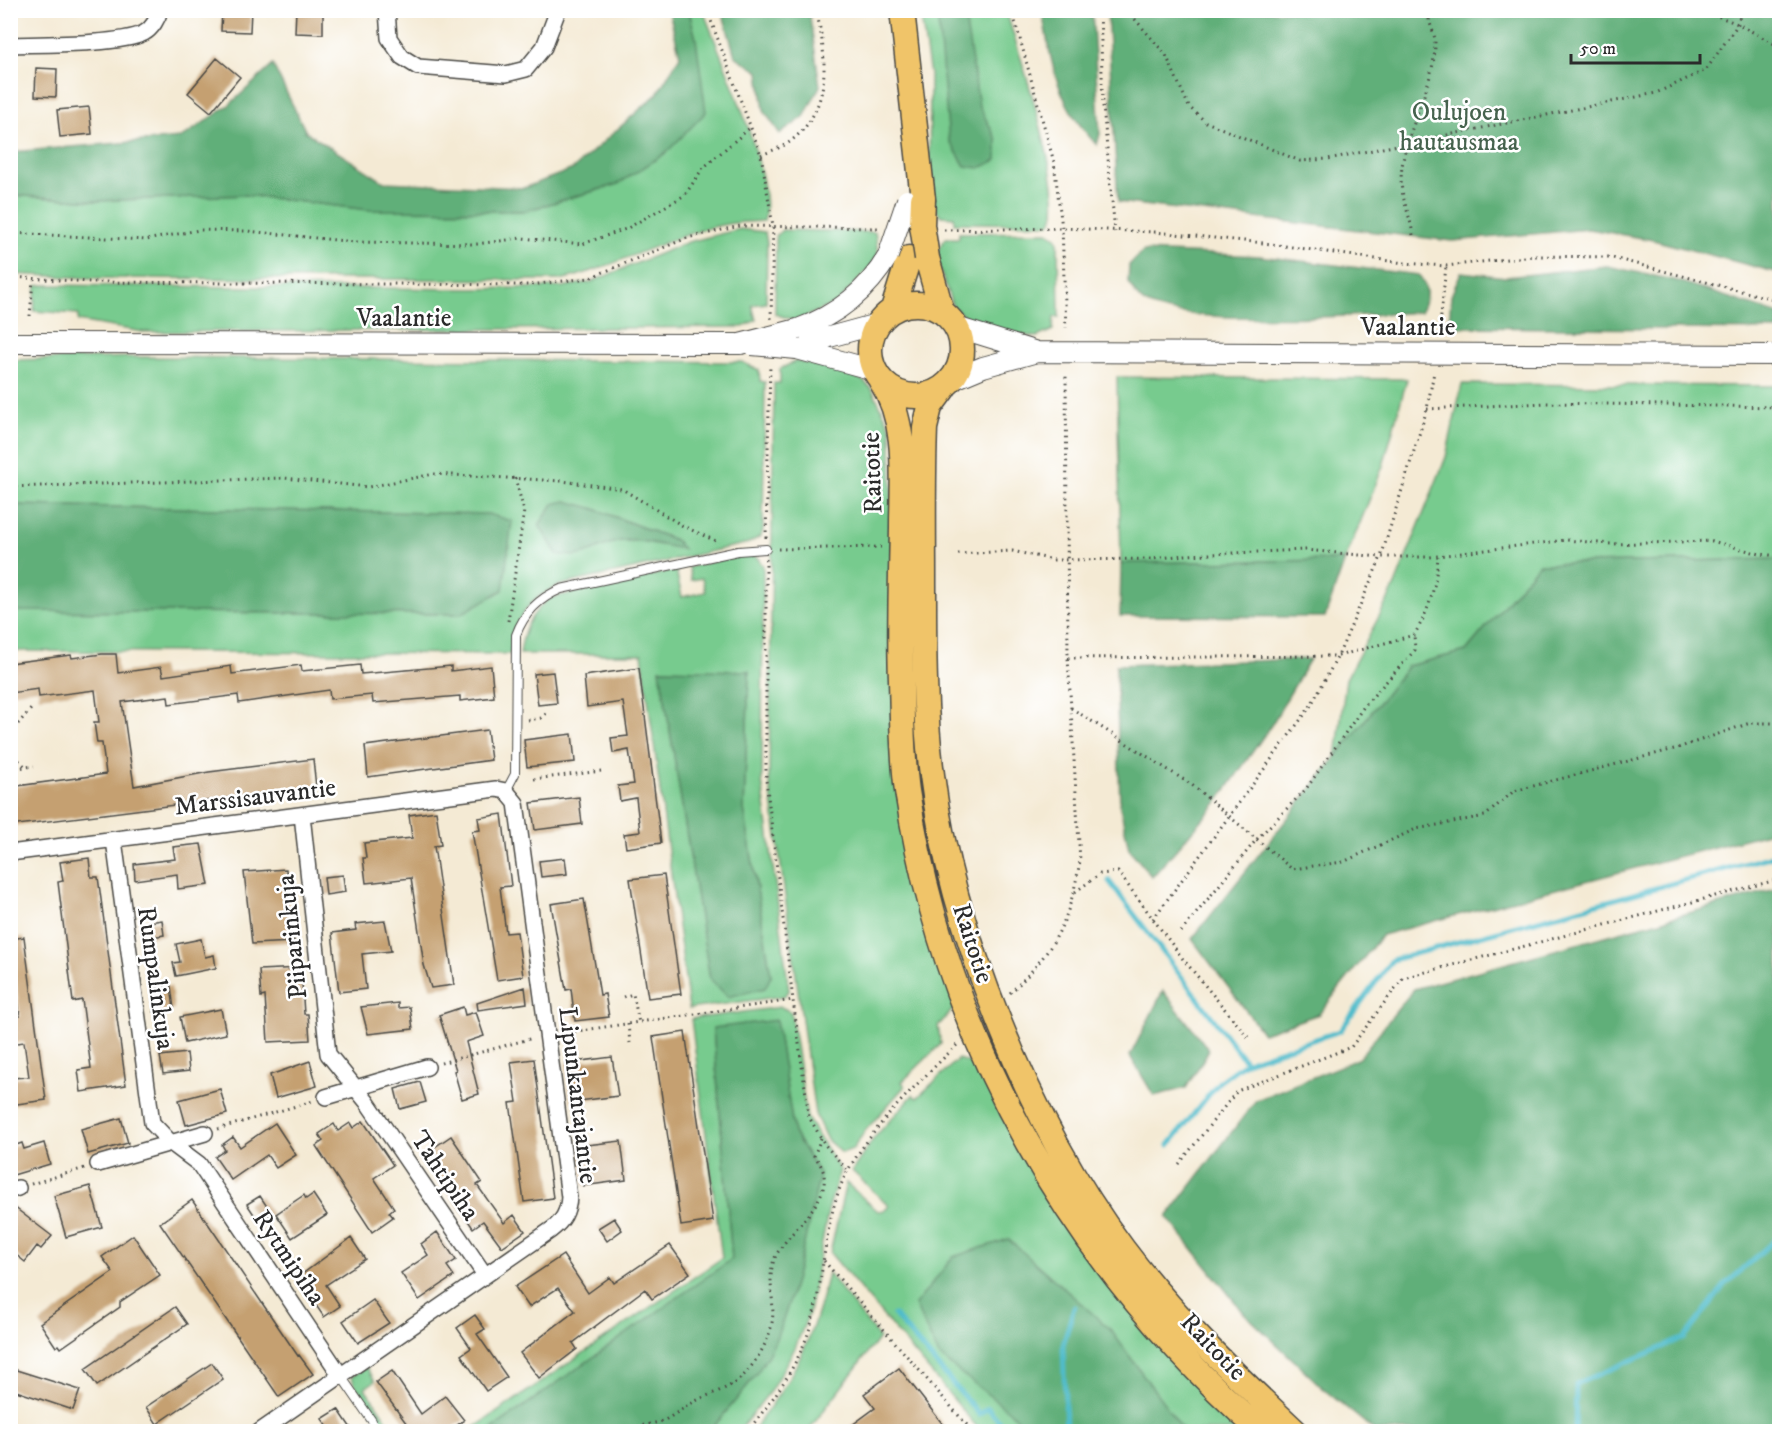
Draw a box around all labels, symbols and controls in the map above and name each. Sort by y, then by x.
scale bar [1571,27,1700,65]
text: 50 m [1580,38,1616,60]
park label: Oulujoen hautausmaa [1399,96,1519,159]
street label: Vaalantie [355,302,452,335]
street label: Vaalantie [1359,311,1456,344]
street label: Raitotie [855,432,890,514]
street label: Marssisauvantie [172,771,338,824]
street label: Piiparinkuja [270,873,315,1001]
street label: Raitotie [944,900,1001,987]
street label: Rumpalinkuja [129,905,182,1052]
street label: Lipunkantajantie [550,1005,605,1185]
street label: Tahtipiha [403,1125,487,1227]
street label: Rytmipiha [245,1204,333,1312]
street label: Raitotie [1173,1306,1253,1388]

